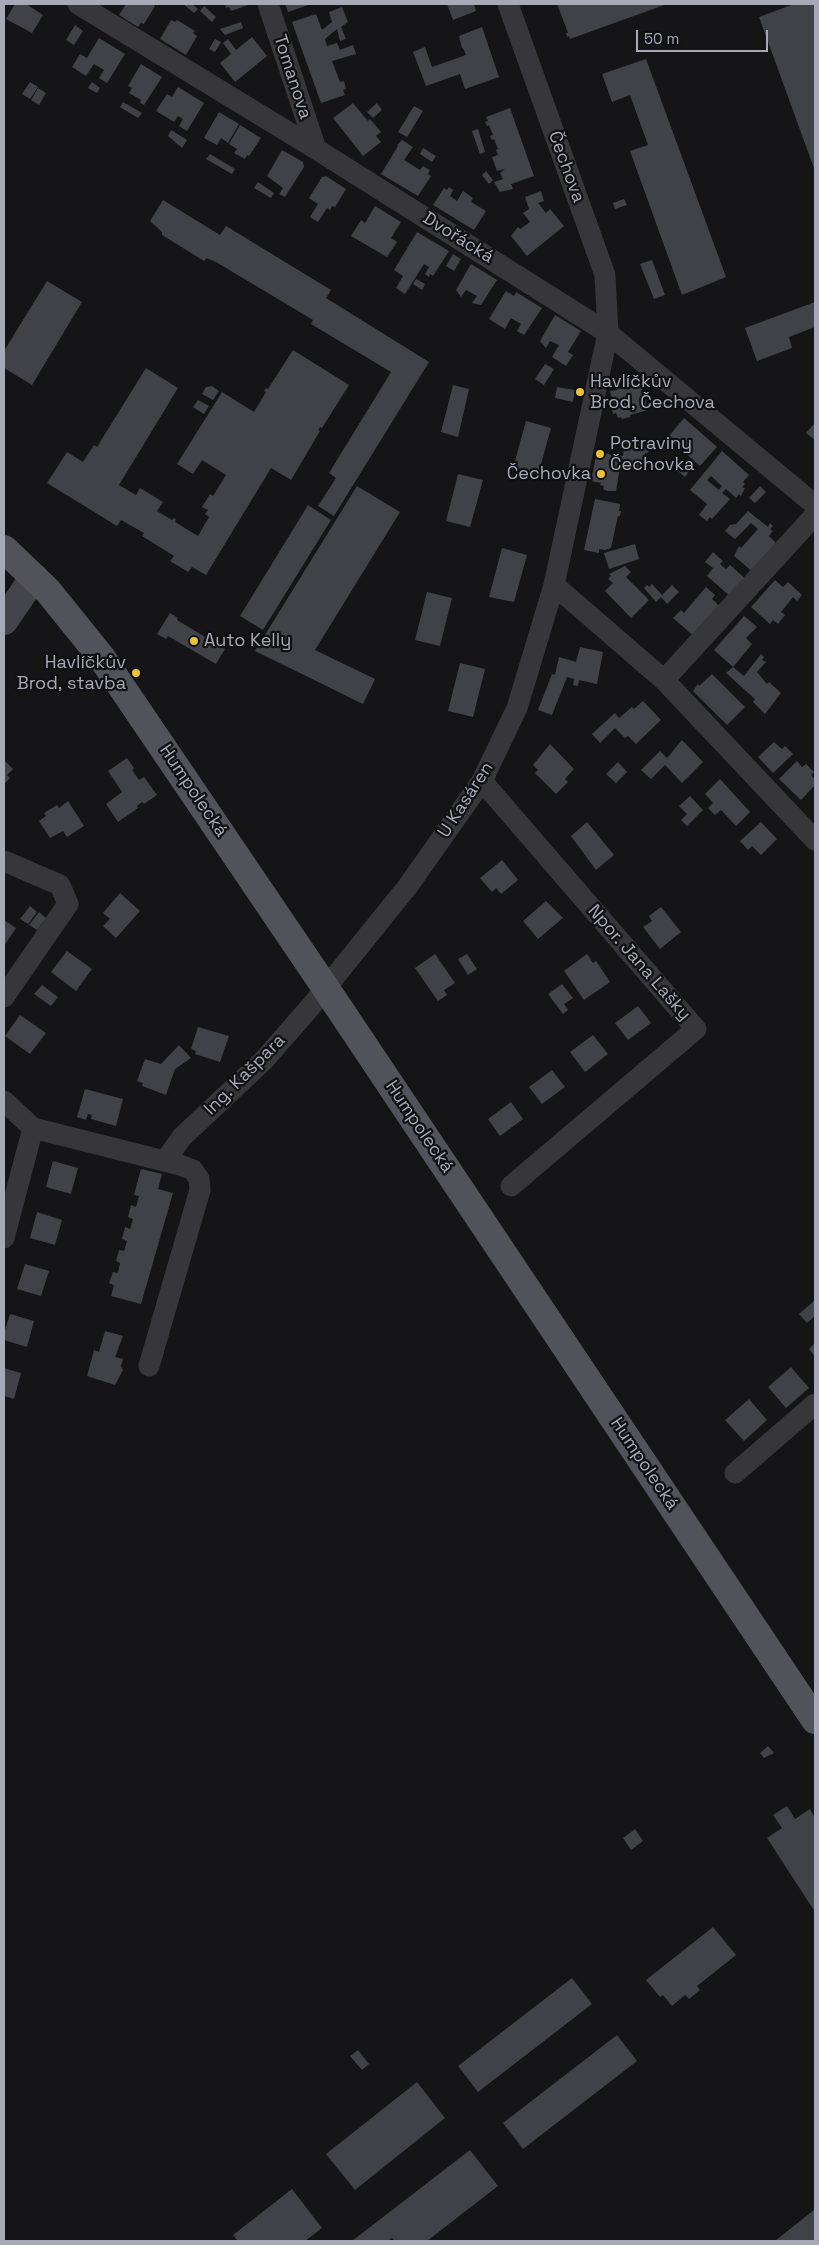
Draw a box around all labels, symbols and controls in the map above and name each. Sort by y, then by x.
scale bar [639,20,772,52]
text: 50 m [644,29,679,48]
street label: Tomanova [268,32,316,122]
street label: Čechova [543,128,589,206]
street label: Dvořácká [419,208,497,268]
place label: Havlíčkův Brod, Čechova [590,371,715,414]
marker: Havlíčkův Brod, Čechova [574,386,586,398]
place label: Potraviny Čechovka [610,433,694,476]
marker: Potraviny Čechovka [594,448,606,460]
place label: Čechovka [507,463,591,485]
marker: Čechovka [595,468,607,480]
place label: Auto Kelly [204,630,291,652]
marker: Auto Kelly [188,635,200,647]
place label: Havlíčkův Brod, stavba [17,652,126,694]
marker: Havlíčkův Brod, stavba [130,667,142,679]
street label: Humpolecká [154,741,232,841]
street label: U Kasáren [434,758,498,842]
street label: Npor. Jana Lašky [583,901,695,1025]
street label: Ing. Kašpara [200,1030,290,1120]
street label: Humpolecká [380,1077,458,1177]
street label: Humpolecká [605,1414,683,1514]

